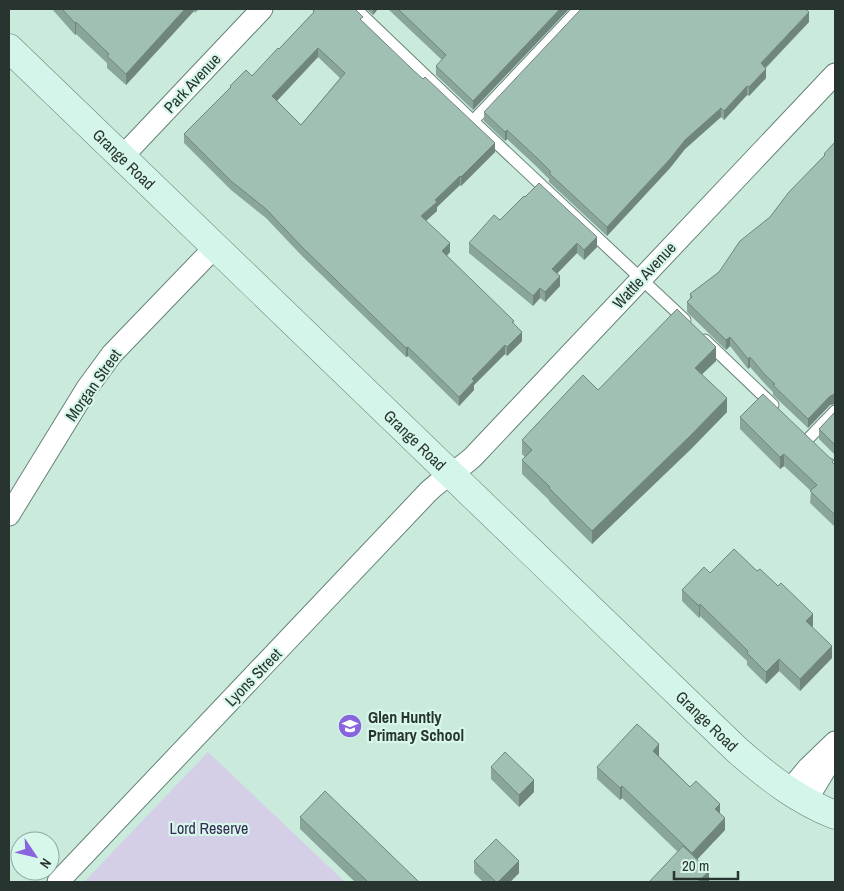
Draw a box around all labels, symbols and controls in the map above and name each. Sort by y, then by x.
street label: Park Avenue [159,48,225,118]
street label: Grange Road [88,124,160,194]
street label: Wattle Avenue [607,237,681,313]
street label: Morgan Street [60,344,126,425]
street label: Grange Road [379,405,451,475]
street label: Lyons Street [220,643,287,711]
street label: Grange Road [671,686,743,756]
place label: Glen Huntly Primary School [368,706,464,746]
school or university icon: Glen Huntly Primary School [337,713,363,739]
park label: Lord Reserve [170,817,248,839]
north arrow [10,831,60,881]
scale bar [674,848,738,880]
text: N [36,855,55,872]
text: 20 m [682,855,709,876]

